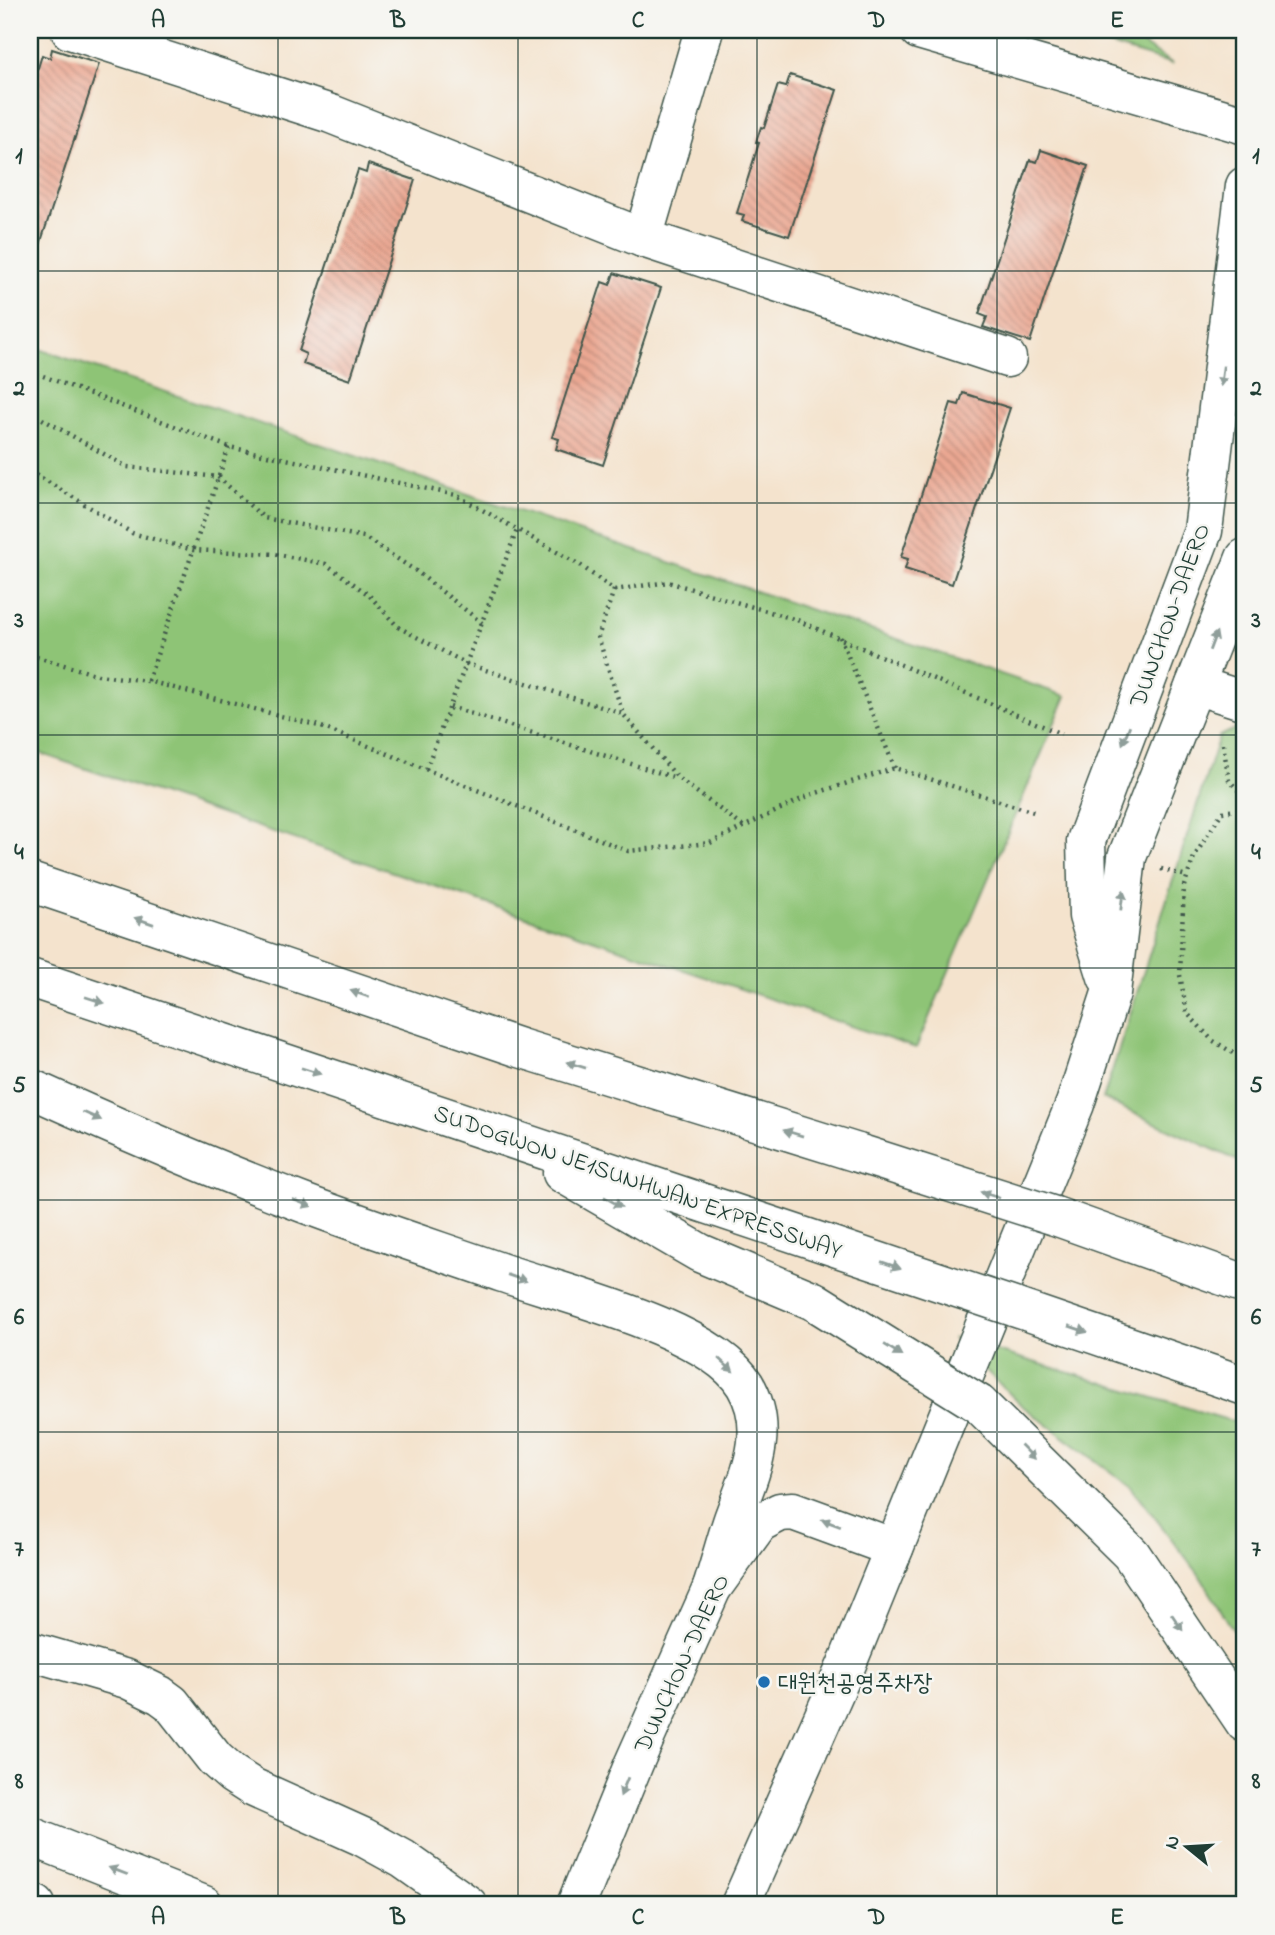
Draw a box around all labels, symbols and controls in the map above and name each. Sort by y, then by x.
text: A [151,5,165,38]
text: B [389,5,406,38]
text: C [632,5,645,38]
text: D [868,5,885,38]
text: E [1110,5,1124,38]
text: 1 [15,141,23,174]
text: 1 [1252,141,1260,174]
one-way arrow [1217,365,1228,387]
text: 2 [12,373,25,406]
text: 2 [1249,373,1262,406]
street label: DUNCHON-DAERO [1122,519,1221,714]
text: 3 [13,605,24,638]
text: 3 [1250,605,1261,638]
one-way arrow [1207,630,1218,651]
one-way arrow [1120,724,1131,745]
text: 4 [14,837,24,870]
text: 4 [1251,837,1261,870]
one-way arrow [1116,889,1127,911]
one-way arrow [134,915,155,926]
one-way arrow [349,988,370,999]
one-way arrow [84,995,105,1006]
one-way arrow [565,1059,586,1070]
one-way arrow [300,1067,321,1077]
text: 5 [12,1070,26,1103]
text: 5 [1249,1070,1263,1103]
street label: SUDOGWON JE1SUNHWAN EXPRESSWAY [428,1097,846,1270]
one-way arrow [82,1110,102,1122]
one-way arrow [782,1127,803,1138]
one-way arrow [980,1190,1001,1200]
one-way arrow [604,1196,623,1209]
one-way arrow [292,1198,313,1209]
one-way arrow [880,1261,901,1271]
one-way arrow [507,1273,528,1284]
text: 6 [14,1302,25,1335]
text: 6 [1251,1302,1262,1335]
one-way arrow [1068,1324,1089,1335]
one-way arrow [883,1343,902,1356]
one-way arrow [717,1357,735,1373]
one-way arrow [1020,1444,1036,1460]
one-way arrow [820,1518,841,1529]
text: 7 [14,1534,24,1567]
text: 7 [1251,1534,1261,1567]
street label: DUNCHON-DAERO [626,1569,740,1760]
one-way arrow [1170,1613,1184,1631]
place label: 대원천공영주차장 [778,1667,933,1702]
marker: 대원천공영주차장 [756,1674,772,1690]
text: 8 [14,1766,24,1799]
text: 8 [1251,1766,1261,1799]
one-way arrow [618,1777,630,1797]
north arrow [1152,1812,1222,1882]
text: N [1158,1832,1188,1853]
one-way arrow [107,1866,128,1877]
text: A [151,1902,165,1935]
text: B [389,1902,406,1935]
text: C [632,1902,645,1935]
text: D [868,1902,885,1935]
text: E [1110,1902,1124,1935]

